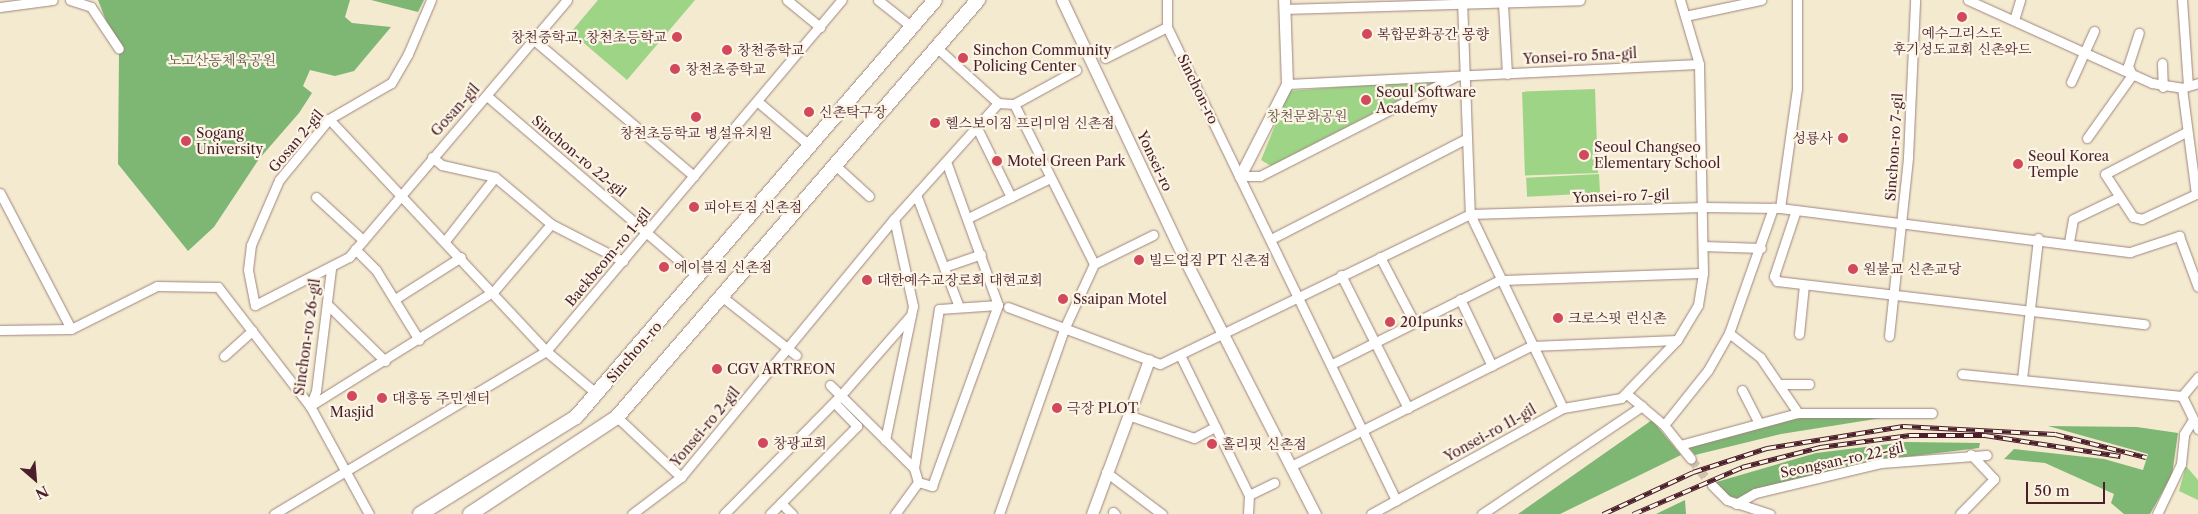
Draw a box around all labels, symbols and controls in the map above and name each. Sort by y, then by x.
marker: 예수그리스도 후기성도교회 신촌와드 [1956,11,1968,23]
place label: 예수그리스도 후기성도교회 신촌와드 [1893,25,2031,58]
place label: 복합문화공간 몽향 [1377,26,1489,42]
marker: 복합문화공간 몽향 [1361,28,1373,40]
place label: 창천중학교, 창천초등학교 [511,29,667,45]
marker: 창천중학교, 창천초등학교 [671,31,683,43]
place label: 창천중학교 [737,42,805,58]
place label: Sinchon Community Policing Center [973,42,1111,74]
marker: 창천중학교 [721,44,733,56]
street label: Yonsei-ro 5na-gil [1523,45,1637,67]
street label: Sinchon-ro [1174,51,1222,127]
park label: 노고산동체육공원 [168,52,276,68]
marker: Sinchon Community Policing Center [957,52,969,64]
place label: 창천초중학교 [685,61,766,77]
marker: 창천초중학교 [669,63,681,75]
street label: Gosan-gil [427,80,483,140]
place label: Seoul Software Academy [1376,84,1476,116]
street label: Sinchon-ro 7-gil [1882,93,1906,201]
marker: Seoul Software Academy [1360,94,1372,106]
place label: 신촌탁구장 [819,104,887,120]
street label: Gosan 2-gil [265,106,327,176]
marker: 신촌탁구장 [803,106,815,118]
park label: 창천문화공원 [1266,108,1348,124]
marker: 창천초등학교 병설유치원 [690,111,702,123]
street label: Sinchon-ro 22-gil [529,112,629,200]
place label: 헬스보이짐 프리미엄 신촌점 [945,115,1115,131]
marker: 헬스보이짐 프리미엄 신촌점 [929,117,941,129]
place label: Sogang University [196,125,263,158]
place label: 창천초등학교 병설유치원 [620,125,772,141]
street label: Yonsei-ro [1134,128,1176,194]
place label: 성룡사 [1792,130,1833,146]
marker: 성룡사 [1837,132,1849,144]
marker: Sogang University [180,135,192,147]
place label: Seoul Changseo Elementary School [1594,139,1721,172]
place label: Seoul Korea Temple [2028,148,2109,180]
marker: Seoul Changseo Elementary School [1578,149,1590,161]
place label: Motel Green Park [1007,153,1126,169]
marker: Motel Green Park [991,155,1003,167]
marker: Seoul Korea Temple [2012,158,2024,170]
street label: Yonsei-ro 7-gil [1572,186,1670,206]
place label: 피아트짐 신촌점 [704,199,802,215]
marker: 피아트짐 신촌점 [688,201,700,213]
street label: Baekbeom-ro 1-gil [562,204,654,310]
place label: 빌드업짐 PT 신촌점 [1149,252,1271,268]
marker: 빌드업짐 PT 신촌점 [1133,254,1145,266]
place label: 에이블짐 신촌점 [674,259,772,275]
marker: 에이블짐 신촌점 [658,261,670,273]
place label: 원불교 신촌교당 [1863,261,1961,277]
marker: 원불교 신촌교당 [1847,263,1859,275]
place label: 대한예수교장로회 대현교회 [877,272,1043,288]
marker: 대한예수교장로회 대현교회 [861,274,873,286]
street label: Sinchon-ro 26-gil [290,278,324,396]
place label: Ssaipan Motel [1073,291,1167,307]
marker: Ssaipan Motel [1057,293,1069,305]
place label: 크로스핏 런신촌 [1568,310,1666,326]
marker: 크로스핏 런신촌 [1552,312,1564,324]
place label: 201punks [1400,314,1463,330]
marker: 201punks [1384,316,1396,328]
street label: Sinchon-ro [603,318,665,386]
place label: CGV ARTREON [727,361,837,377]
marker: CGV ARTREON [711,363,723,375]
street label: Yonsei-ro 2-gil [667,384,743,470]
marker: Masjid [346,390,358,402]
place label: 대흥동 주민센터 [392,390,490,406]
marker: 대흥동 주민센터 [376,392,388,404]
place label: 극장 PLOT [1067,400,1138,416]
street label: Yonsei-ro 11-gil [1441,401,1539,465]
marker: 극장 PLOT [1051,402,1063,414]
place label: Masjid [330,404,374,420]
place label: 창광교회 [773,435,827,451]
place label: 홀리핏 신촌점 [1222,436,1307,452]
marker: 창광교회 [757,437,769,449]
marker: 홀리핏 신촌점 [1206,438,1218,450]
street label: Seongsan-ro 22-gil [1779,439,1905,481]
north arrow [10,454,60,504]
scale bar [2028,472,2107,504]
text: 50 m [2034,481,2070,500]
text: N [32,482,51,503]

